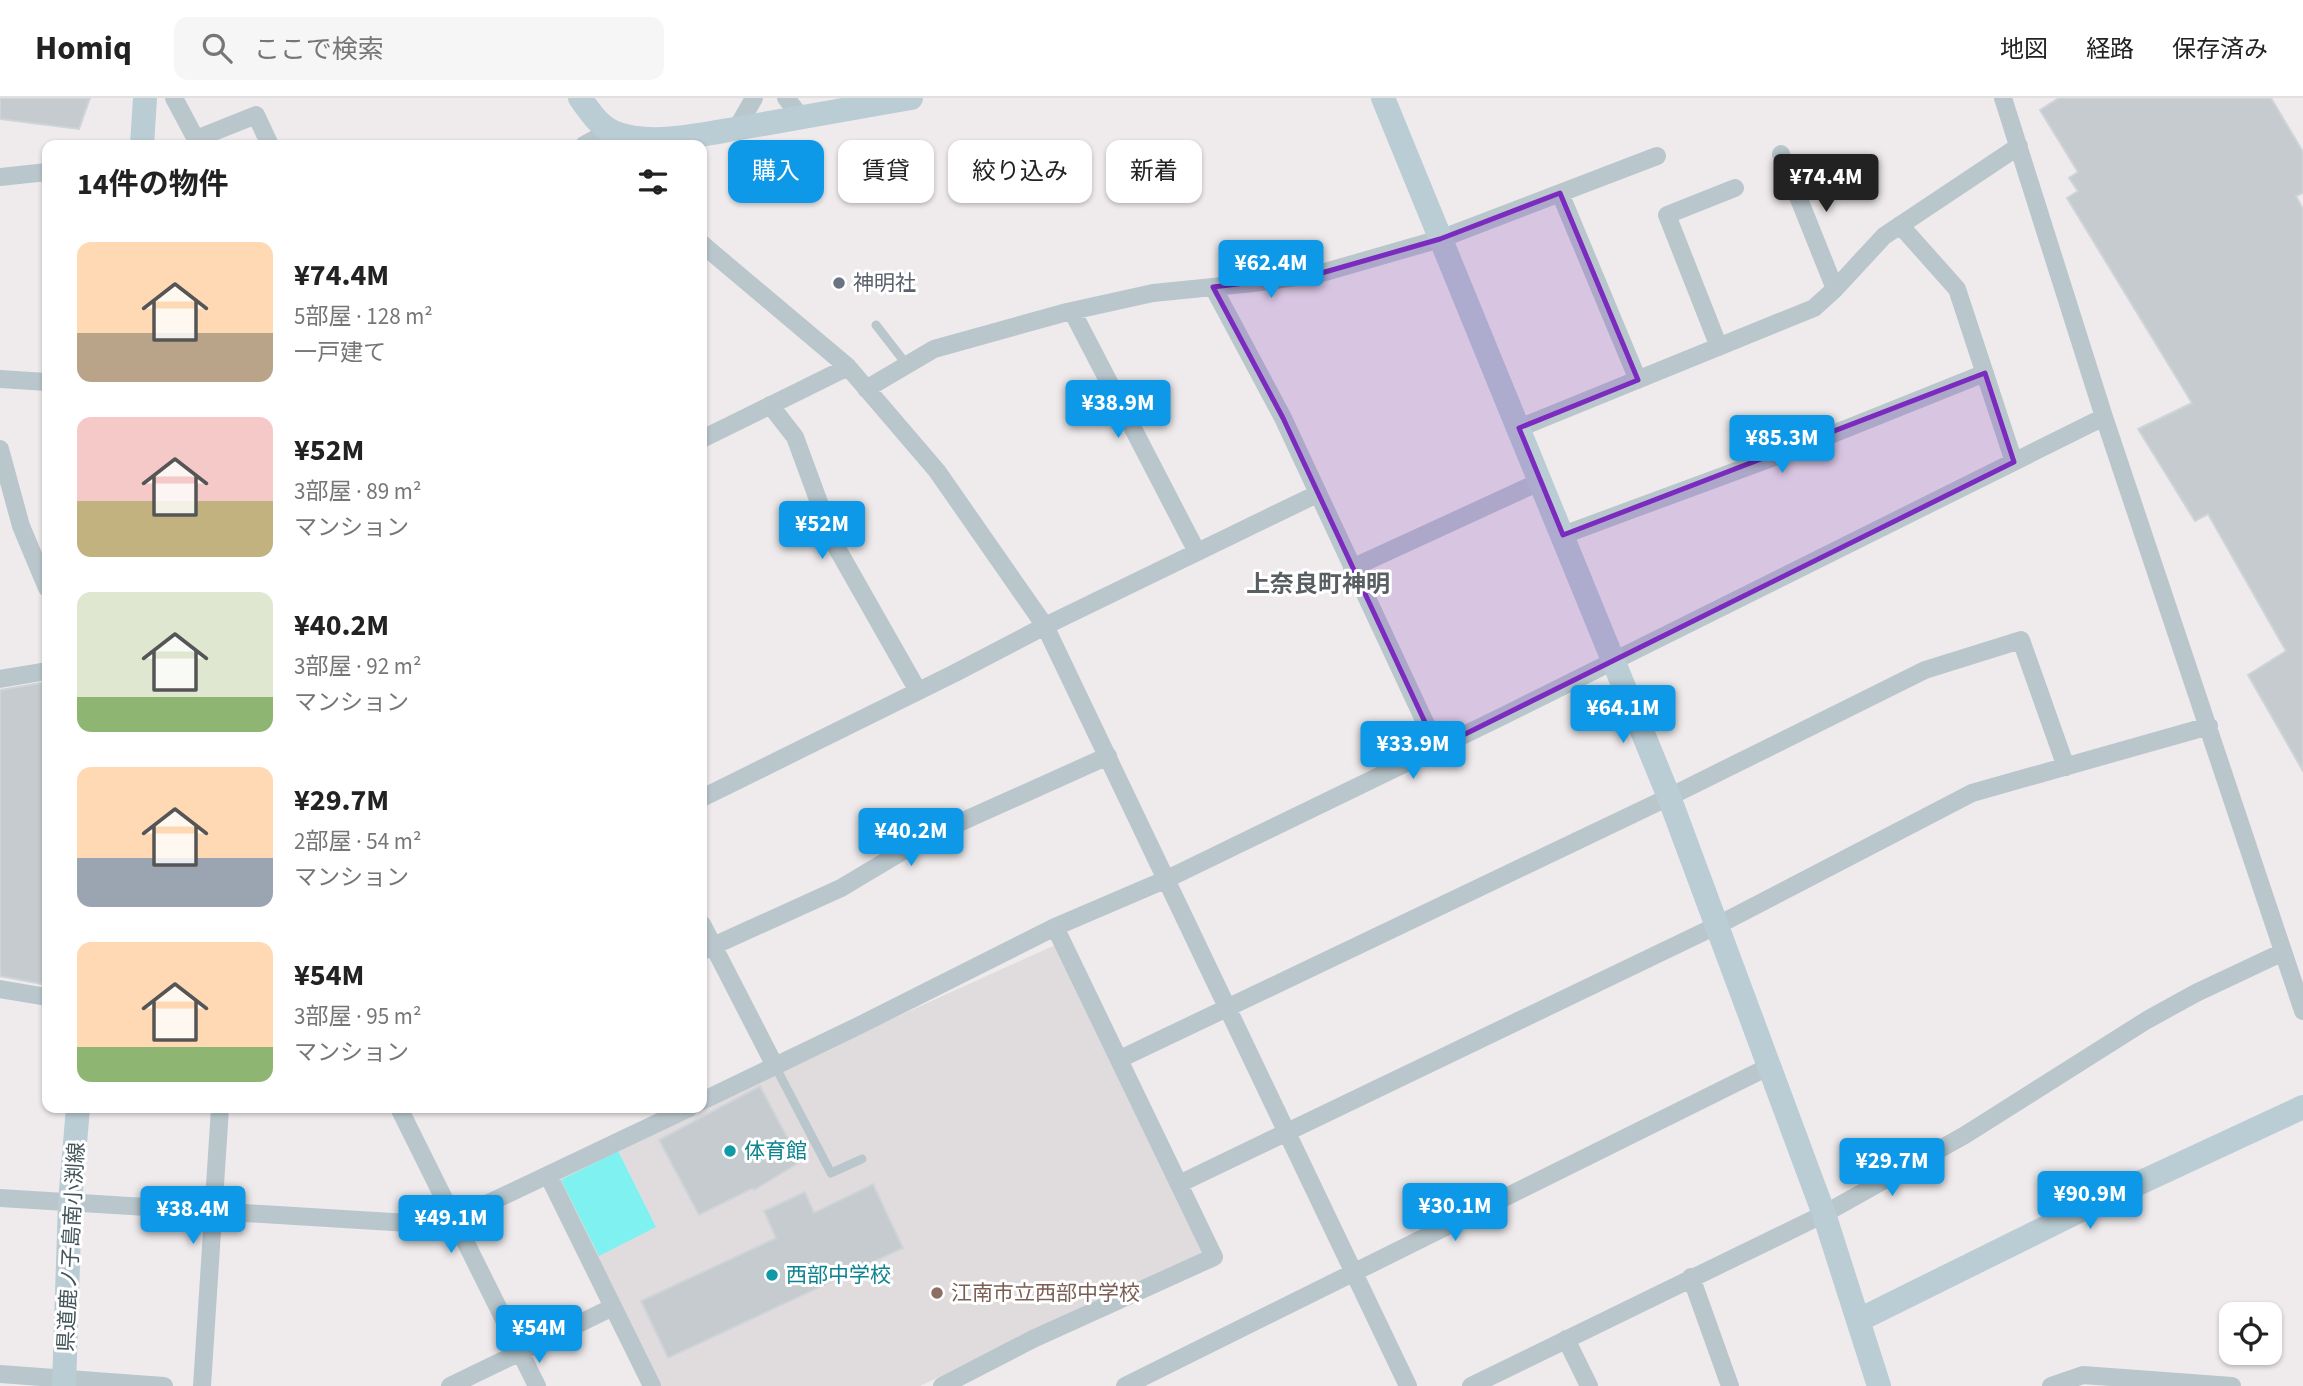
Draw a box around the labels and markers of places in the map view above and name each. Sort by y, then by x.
pin: ¥74.4M [1769,155,1883,214]
pin: ¥62.4M [1214,240,1328,300]
place label: 神明社 [853,268,916,298]
marker: 神明社 [831,275,847,291]
pin: ¥38.9M [1061,380,1175,440]
pin: ¥85.3M [1725,416,1839,475]
pin: ¥52M [781,502,863,561]
pin: ¥64.1M [1566,686,1680,745]
pin: ¥33.9M [1356,722,1470,781]
pin: ¥40.2M [854,808,968,868]
place label: 体育館 [744,1136,807,1166]
pin: ¥29.7M [1835,1138,1949,1198]
marker: 体育館 [722,1143,738,1159]
pin: ¥90.9M [2033,1172,2147,1231]
pin: ¥30.1M [1398,1184,1512,1243]
pin: ¥38.4M [136,1186,250,1246]
pin: ¥49.1M [394,1196,508,1255]
place label: 西部中学校 [786,1260,891,1290]
marker: 西部中学校 [764,1267,780,1283]
place label: 江南市立西部中学校 [951,1278,1140,1308]
marker: 江南市立西部中学校 [929,1285,945,1301]
pin: ¥54M [498,1306,580,1365]

